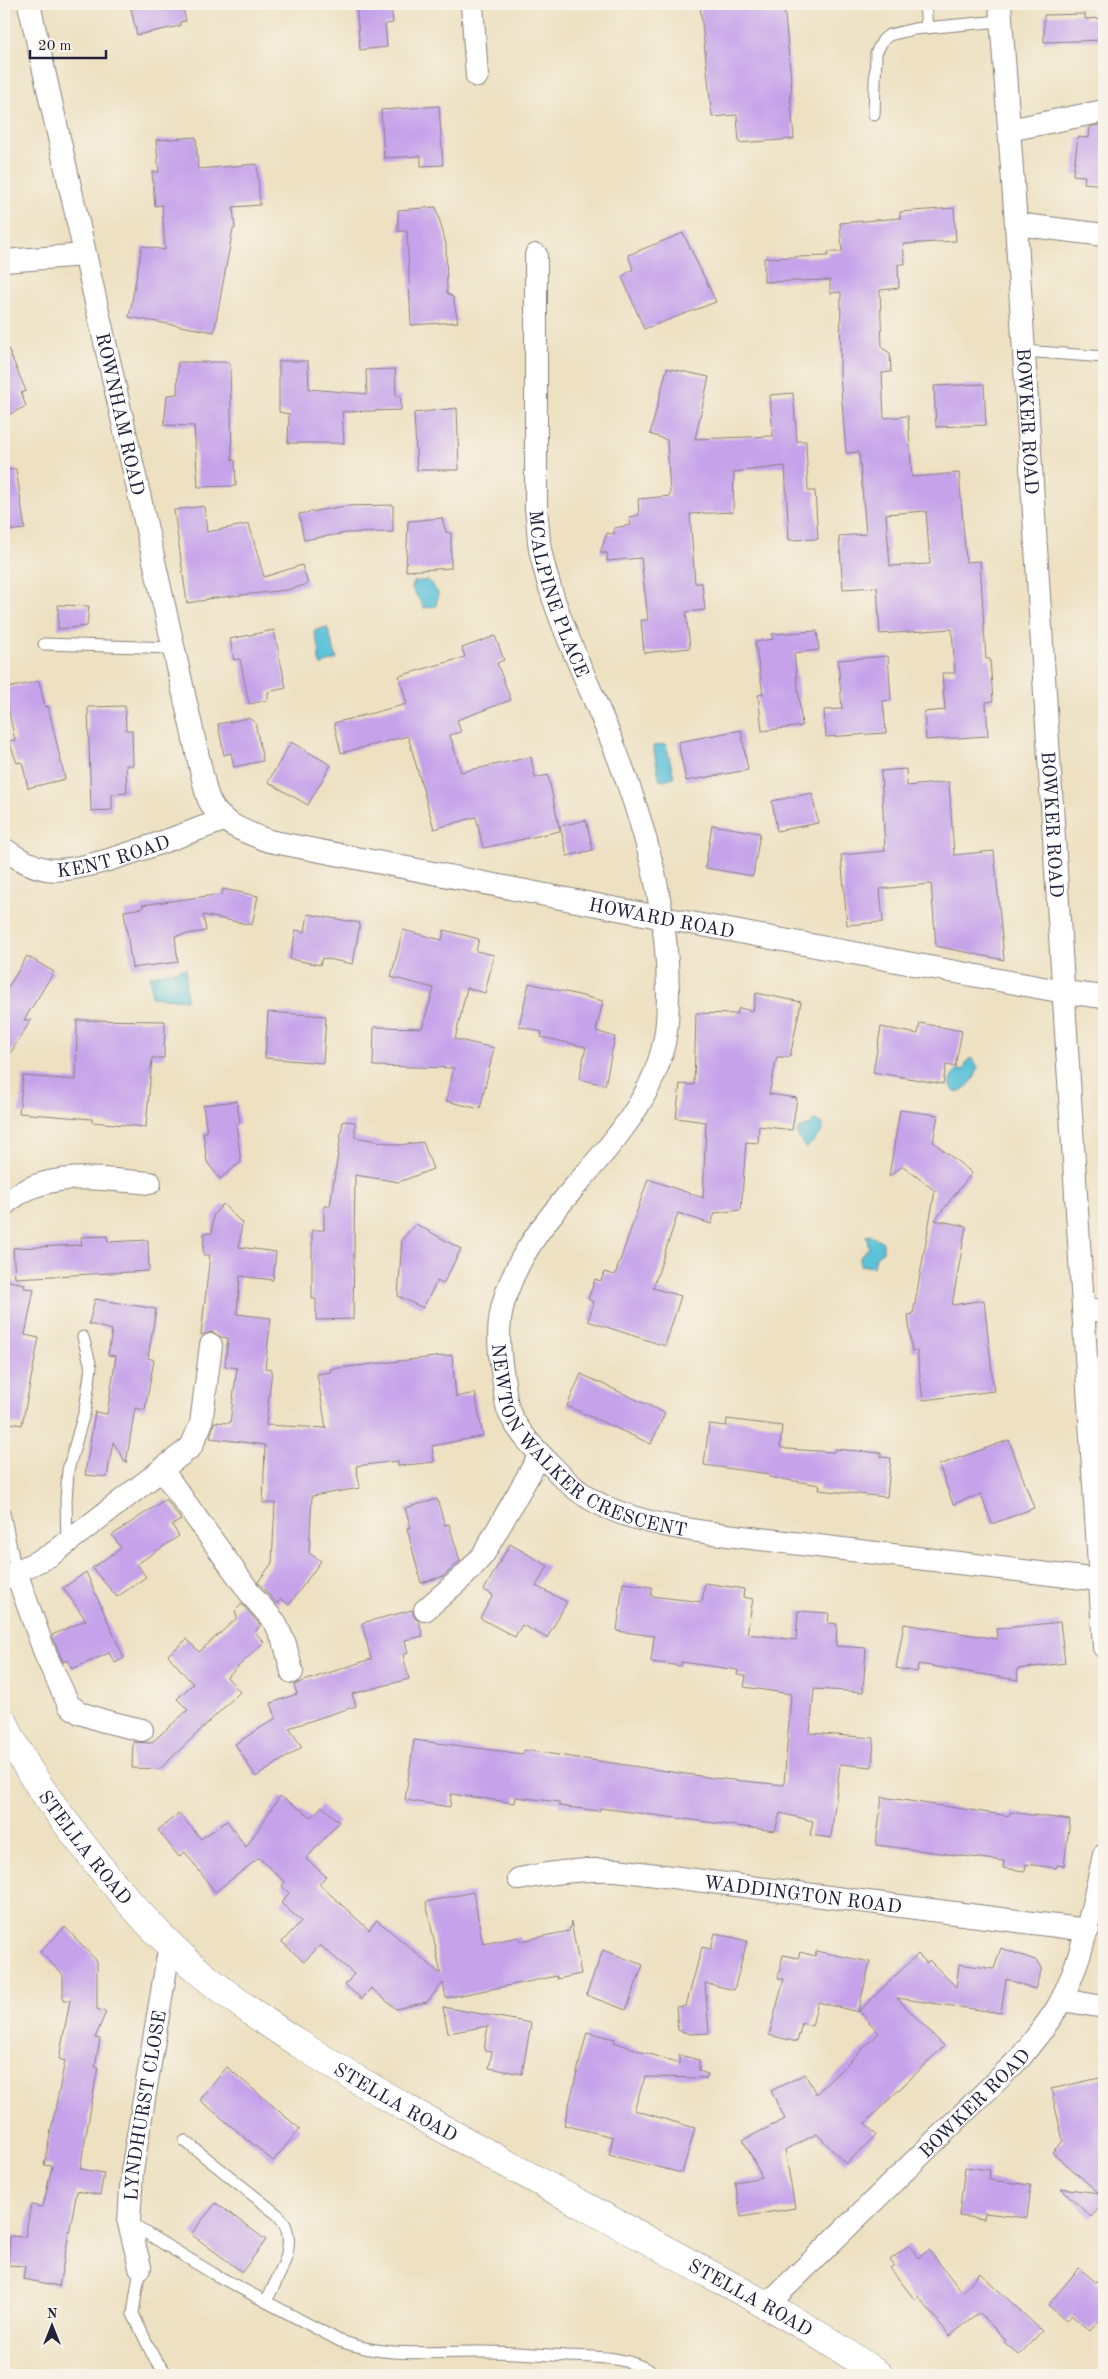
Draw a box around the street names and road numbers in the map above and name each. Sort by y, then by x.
street label: ROWNHAM ROAD [91,331,146,498]
street label: BOWKER ROAD [1012,347,1040,495]
street label: MCALPINE PLACE [524,509,591,681]
street label: BOWKER ROAD [1037,751,1065,898]
street label: KENT ROAD [56,833,173,882]
street label: HOWARD ROAD [587,897,736,943]
street label: NEWTON WALKER CRESCENT [487,1343,688,1541]
street label: STELLA ROAD [34,1788,134,1909]
street label: WADDINGTON ROAD [702,1874,903,1918]
street label: LYNDHURST CLOSE [123,2009,171,2201]
street label: BOWKER ROAD [917,2046,1035,2163]
street label: STELLA ROAD [330,2061,460,2147]
street label: STELLA ROAD [684,2257,815,2341]

